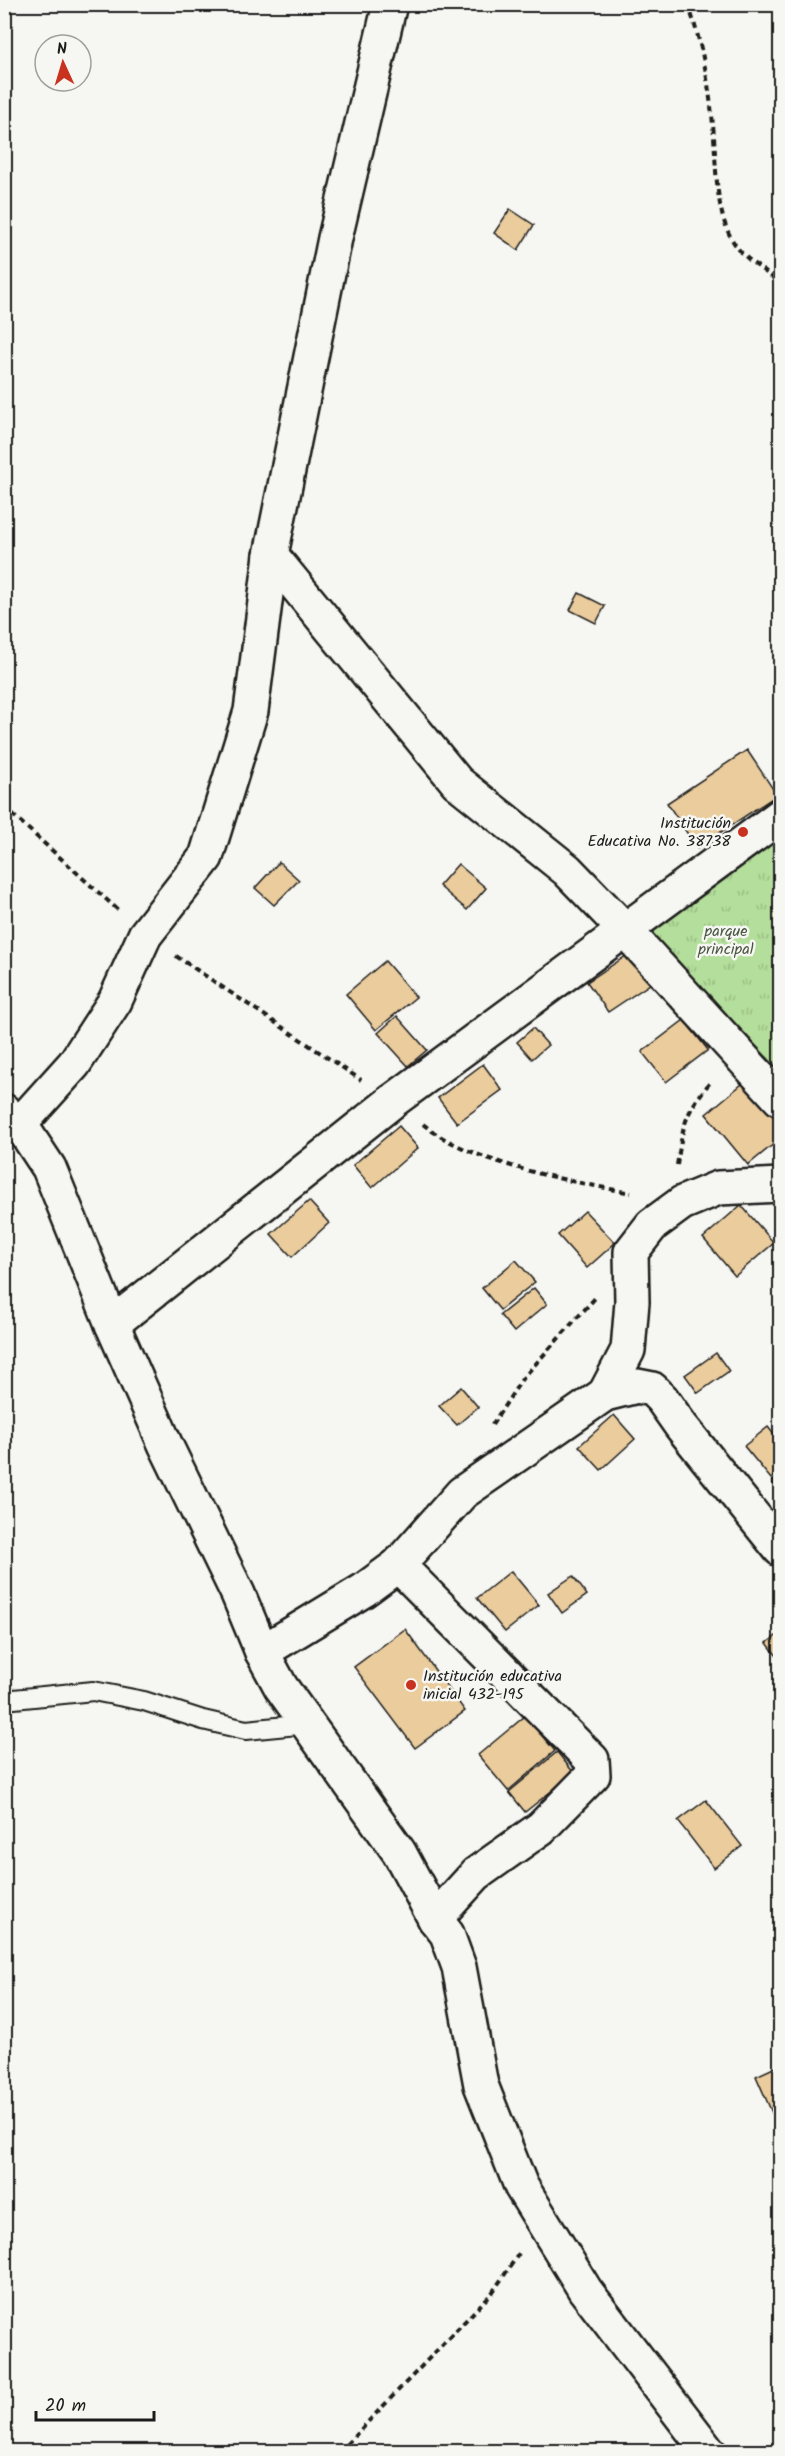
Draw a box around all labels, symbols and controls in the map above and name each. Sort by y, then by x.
north arrow [33,33,93,93]
text: N [56,37,68,62]
place label: Institución Educativa No. 38738 [587,811,731,854]
marker: Institución Educativa No. 38738 [736,825,750,839]
park label: parque principal [697,919,754,962]
place label: Institución educativa inicial 432-195 [423,1664,562,1707]
marker: Institución educativa inicial 432-195 [404,1678,418,1692]
scale bar [36,2384,154,2422]
text: 20 m [45,2392,86,2421]

